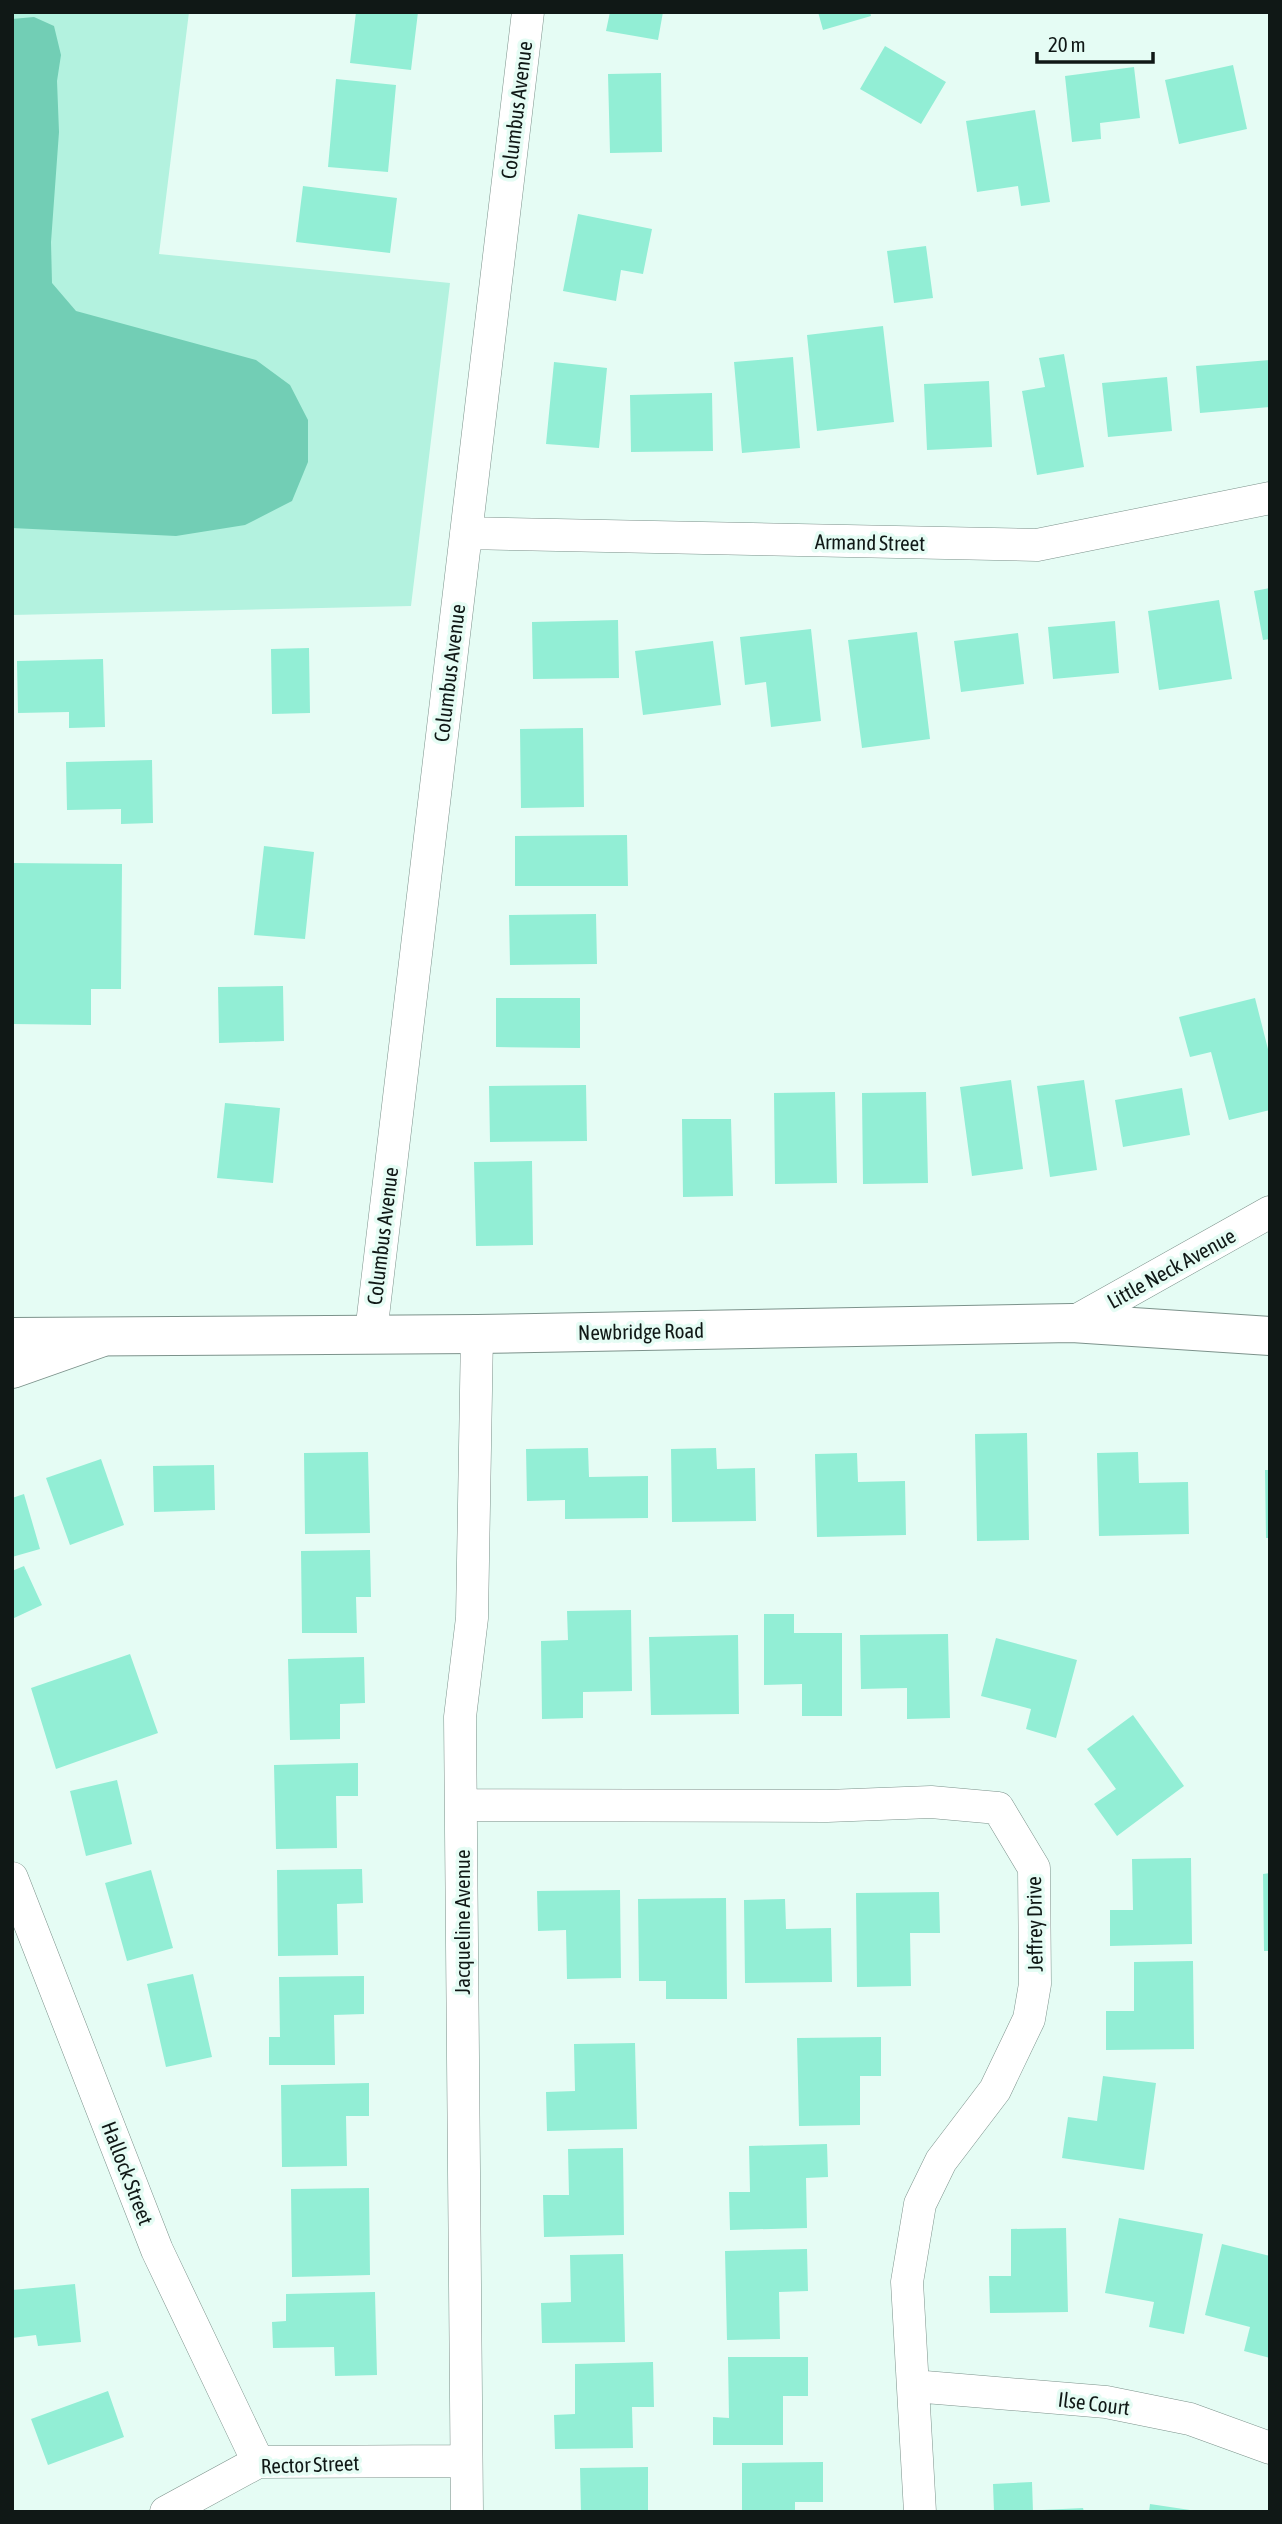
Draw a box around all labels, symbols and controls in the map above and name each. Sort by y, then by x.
scale bar [1037,21,1152,65]
text: 20 m [1048,32,1086,56]
street label: Columbus Avenue [496,40,536,180]
street label: Armand Street [815,529,925,555]
street label: Columbus Avenue [429,603,469,743]
street label: Columbus Avenue [362,1166,402,1306]
street label: Little Neck Avenue [1103,1223,1239,1313]
street label: Newbridge Road [578,1318,704,1344]
street label: Jacqueline Avenue [450,1849,474,1995]
street label: Jeffrey Drive [1021,1876,1047,1972]
street label: Hallock Street [97,2118,159,2228]
street label: Ilse Court [1057,2387,1131,2419]
street label: Rector Street [260,2450,360,2478]

